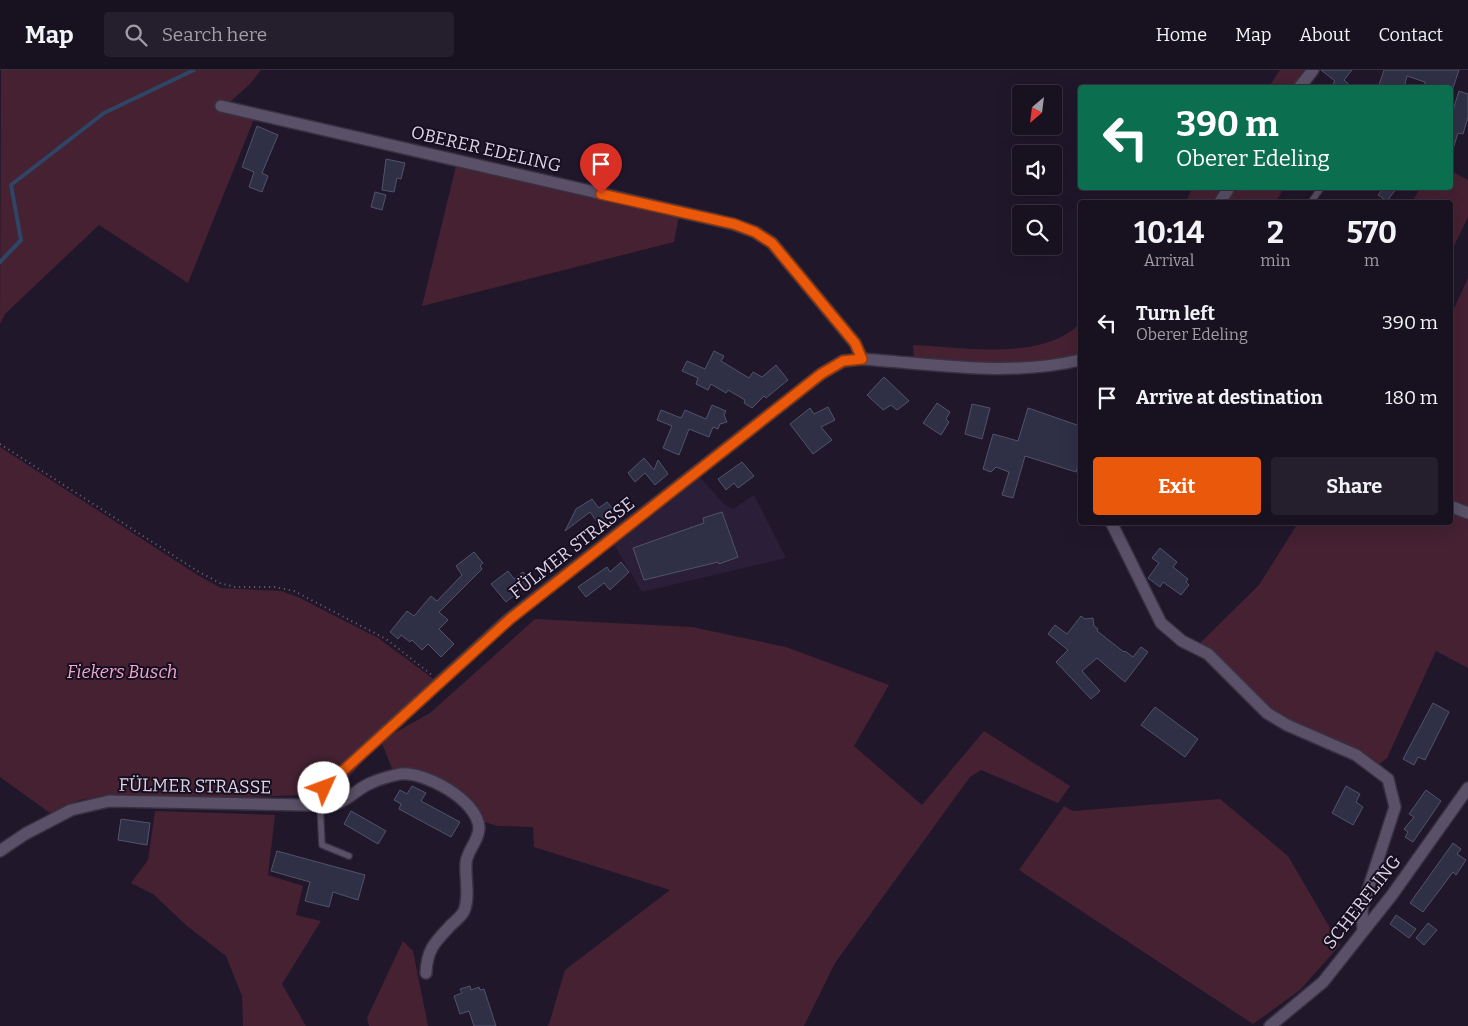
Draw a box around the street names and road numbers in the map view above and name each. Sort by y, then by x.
street label: OBERER EDELING [409,121,563,177]
street label: FÜLMER STRASSE [505,492,639,604]
street label: FÜLMER STRASSE [118,774,272,798]
street label: SCHERFLING [1318,851,1406,953]

